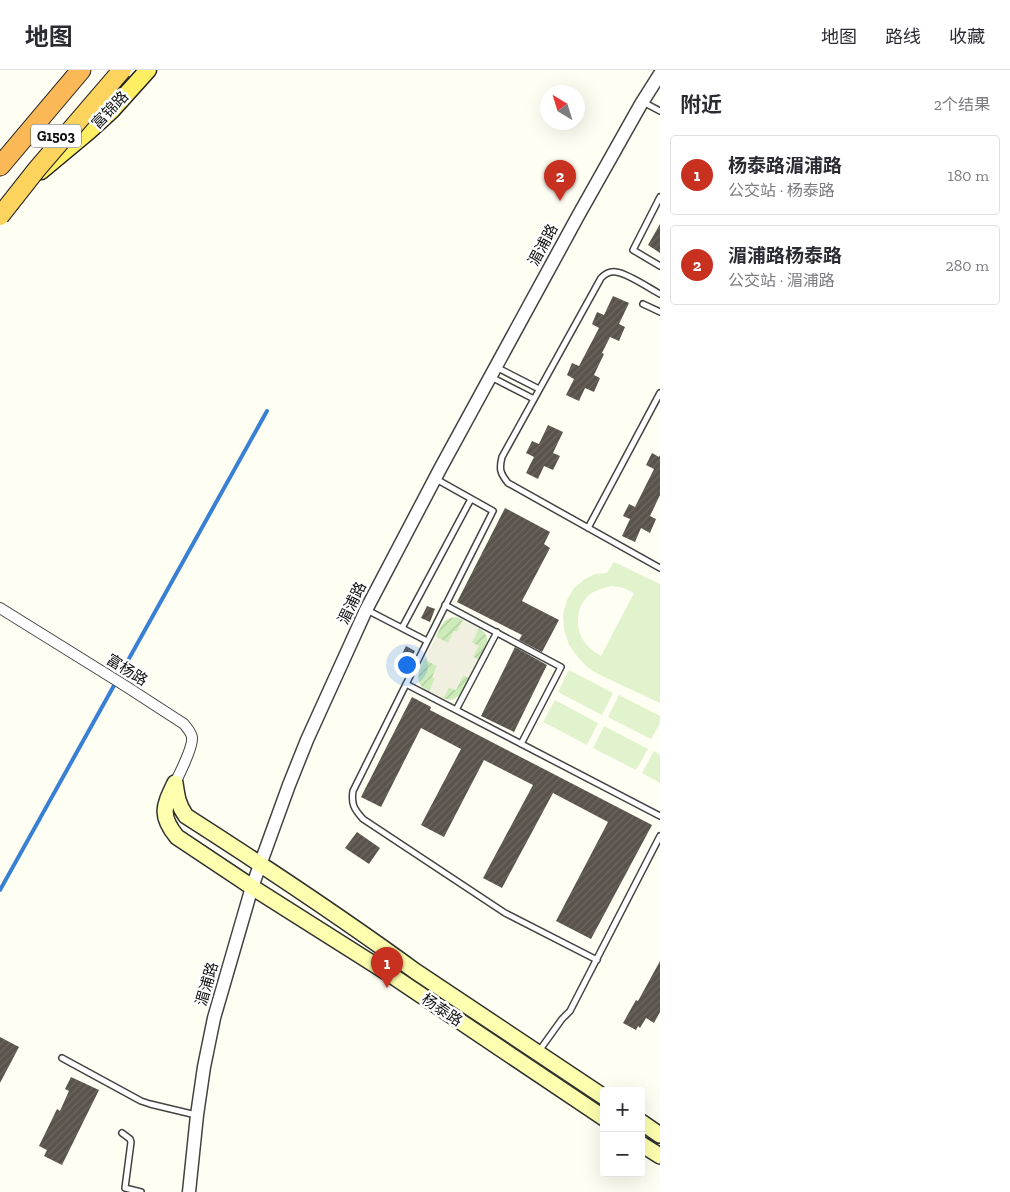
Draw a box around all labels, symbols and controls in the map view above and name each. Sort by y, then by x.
text: 地图 [25,22,73,51]
text: 地图 [821,26,857,48]
text: 路线 [885,26,921,48]
text: 收藏 [949,26,985,48]
north arrow [540,85,585,130]
street label: 富锦路 [88,88,132,132]
text: 附近 [680,92,722,117]
text: 2个结果 [934,95,990,114]
road number: G1503 [31,124,81,148]
text: 杨泰路湄浦路 [728,154,842,177]
pin: 2 [544,160,576,201]
text: 1 [694,166,700,185]
text: 180 m [948,166,989,185]
text: 公交站 · 杨泰路 [728,181,835,200]
street label: 湄浦路 [524,221,562,269]
text: 湄浦路杨泰路 [728,244,842,267]
text: 2 [693,256,701,275]
text: 280 m [945,256,989,275]
text: 公交站 · 湄浦路 [728,271,835,290]
street label: 湄浦路 [334,579,370,627]
street label: 富杨路 [103,650,151,690]
your location [394,652,420,678]
pin: 1 [371,947,403,988]
street label: 湄浦路 [192,960,222,1008]
street label: 杨泰路 [418,990,466,1030]
map controls [600,1087,645,1177]
button: + [600,1087,645,1132]
button: − [600,1132,645,1177]

